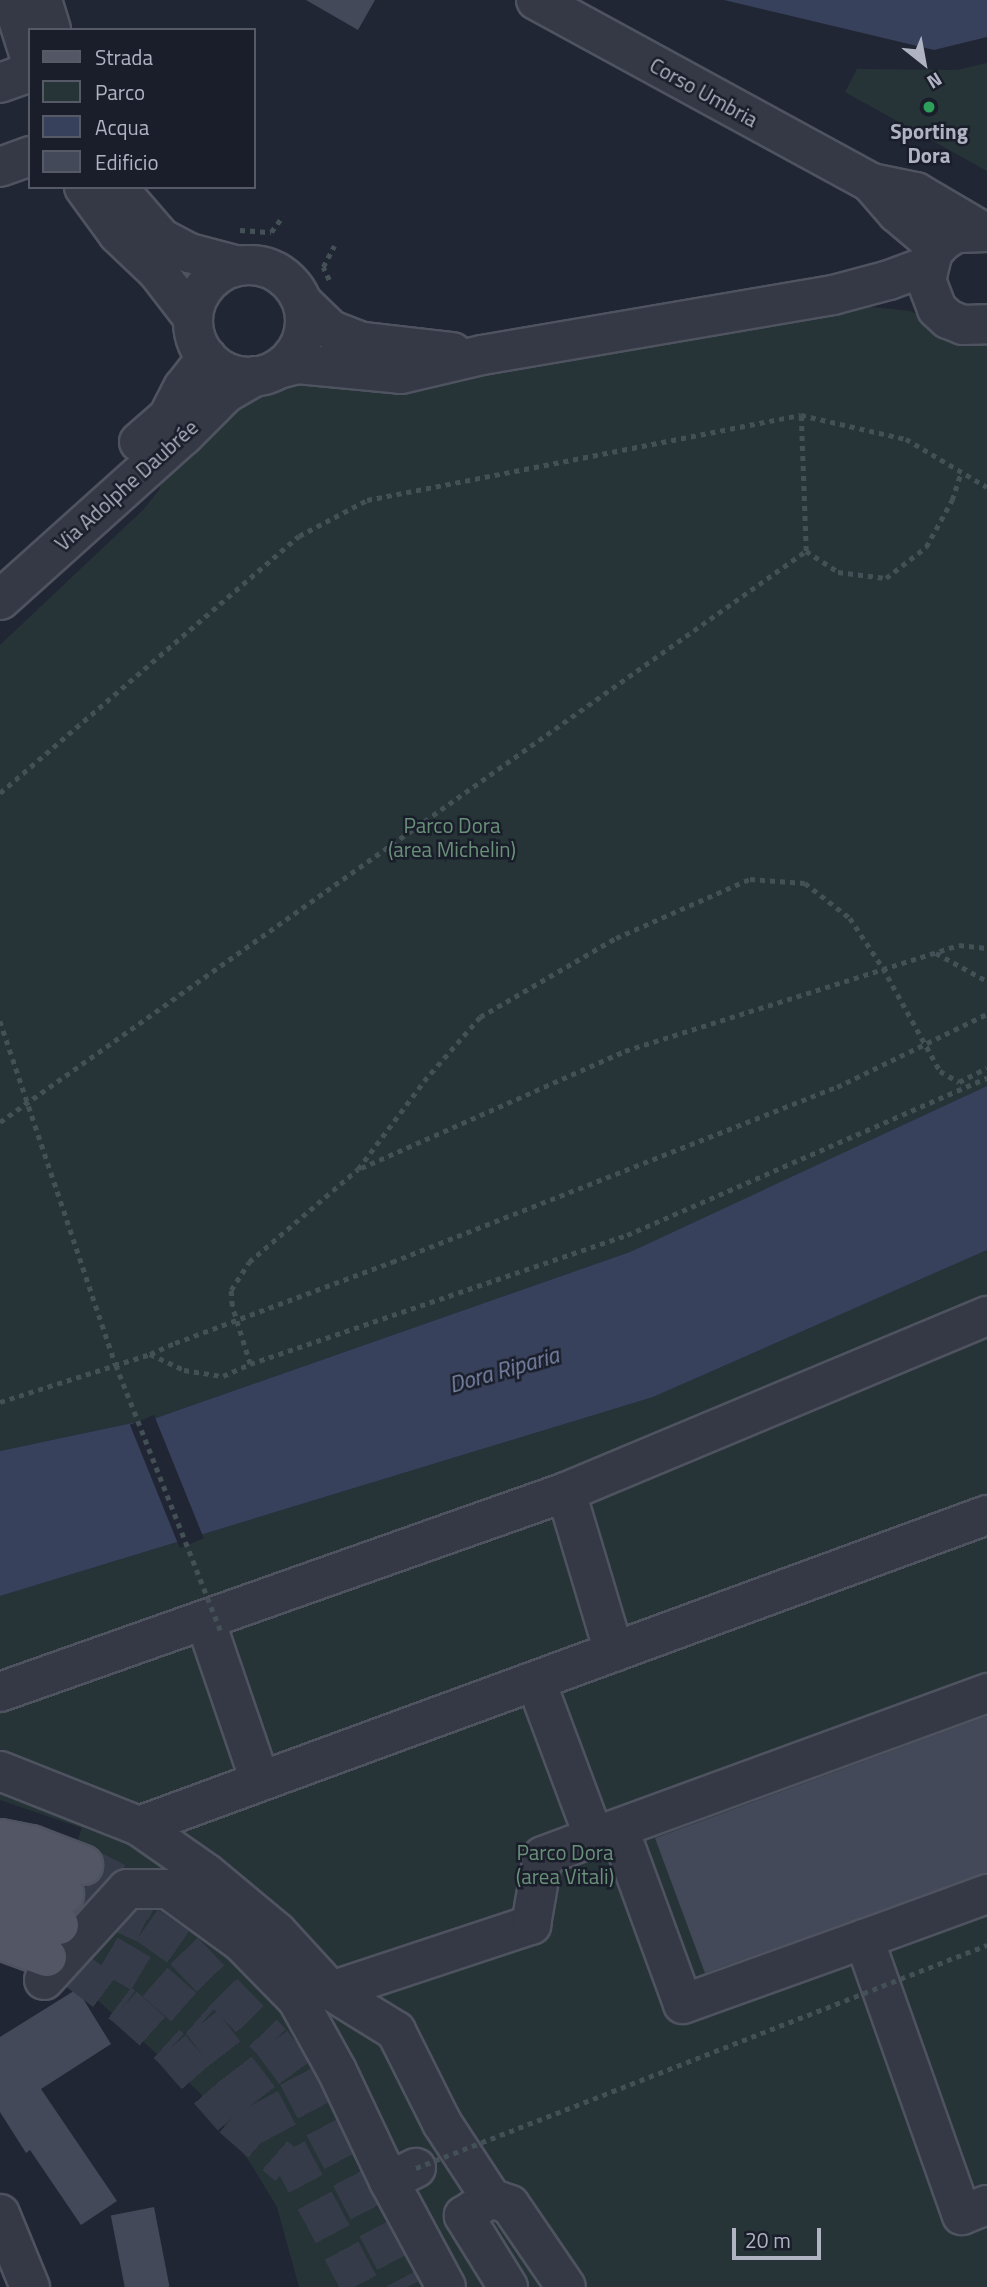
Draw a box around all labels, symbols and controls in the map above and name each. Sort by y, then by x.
legend [28,28,256,189]
north arrow [889,28,959,98]
text: Strada [95,41,153,73]
street label: Corso Umbria [646,52,762,132]
text: N [922,66,948,97]
text: Parco [95,76,145,108]
marker: Sporting Dora [921,99,937,115]
text: Acqua [95,111,149,143]
place label: Sporting Dora [890,118,968,168]
text: Edificio [95,146,159,178]
street label: Via Adolphe Daubrée [49,414,203,556]
park label: Parco Dora (area Michelin) [388,812,516,862]
water label: Dora Riparia [446,1341,562,1399]
park label: Parco Dora (area Vitali) [516,1839,614,1889]
scale bar [735,2214,824,2258]
text: 20 m [745,2224,791,2256]

